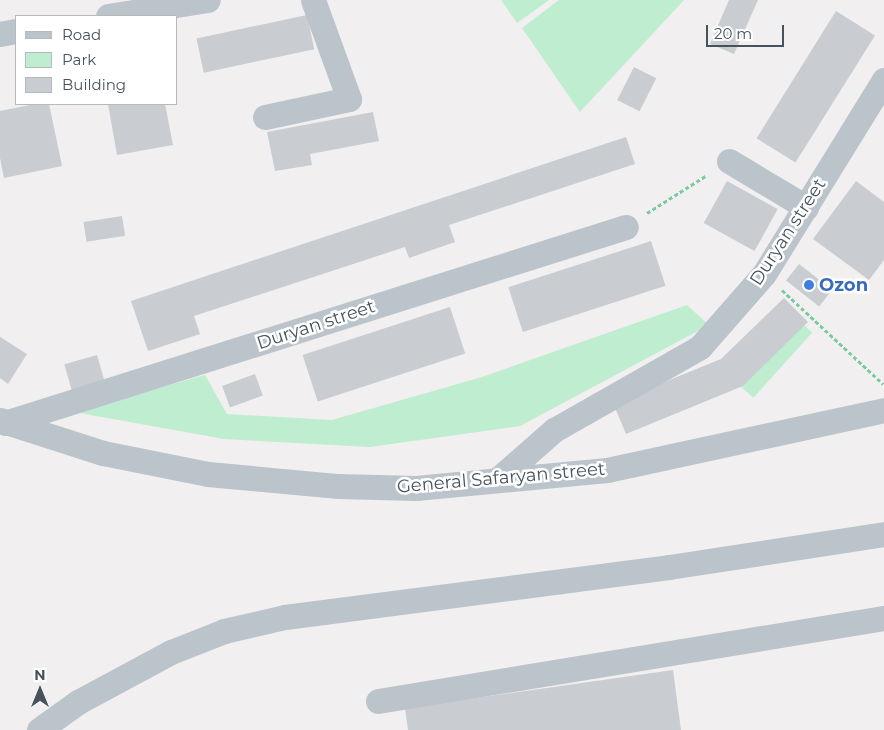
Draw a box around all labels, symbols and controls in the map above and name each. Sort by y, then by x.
legend [15,15,178,105]
scale bar [709,15,786,47]
text: 20 m [714,24,752,43]
text: Road [62,25,101,44]
text: Park [62,50,96,69]
text: Building [62,75,126,94]
street label: Duryan street [745,174,831,290]
place label: Ozon [819,274,868,296]
marker: Ozon [803,279,815,291]
street label: Duryan street [254,296,378,354]
street label: General Safaryan street [396,458,606,498]
north arrow [15,665,65,715]
text: N [34,666,46,684]

